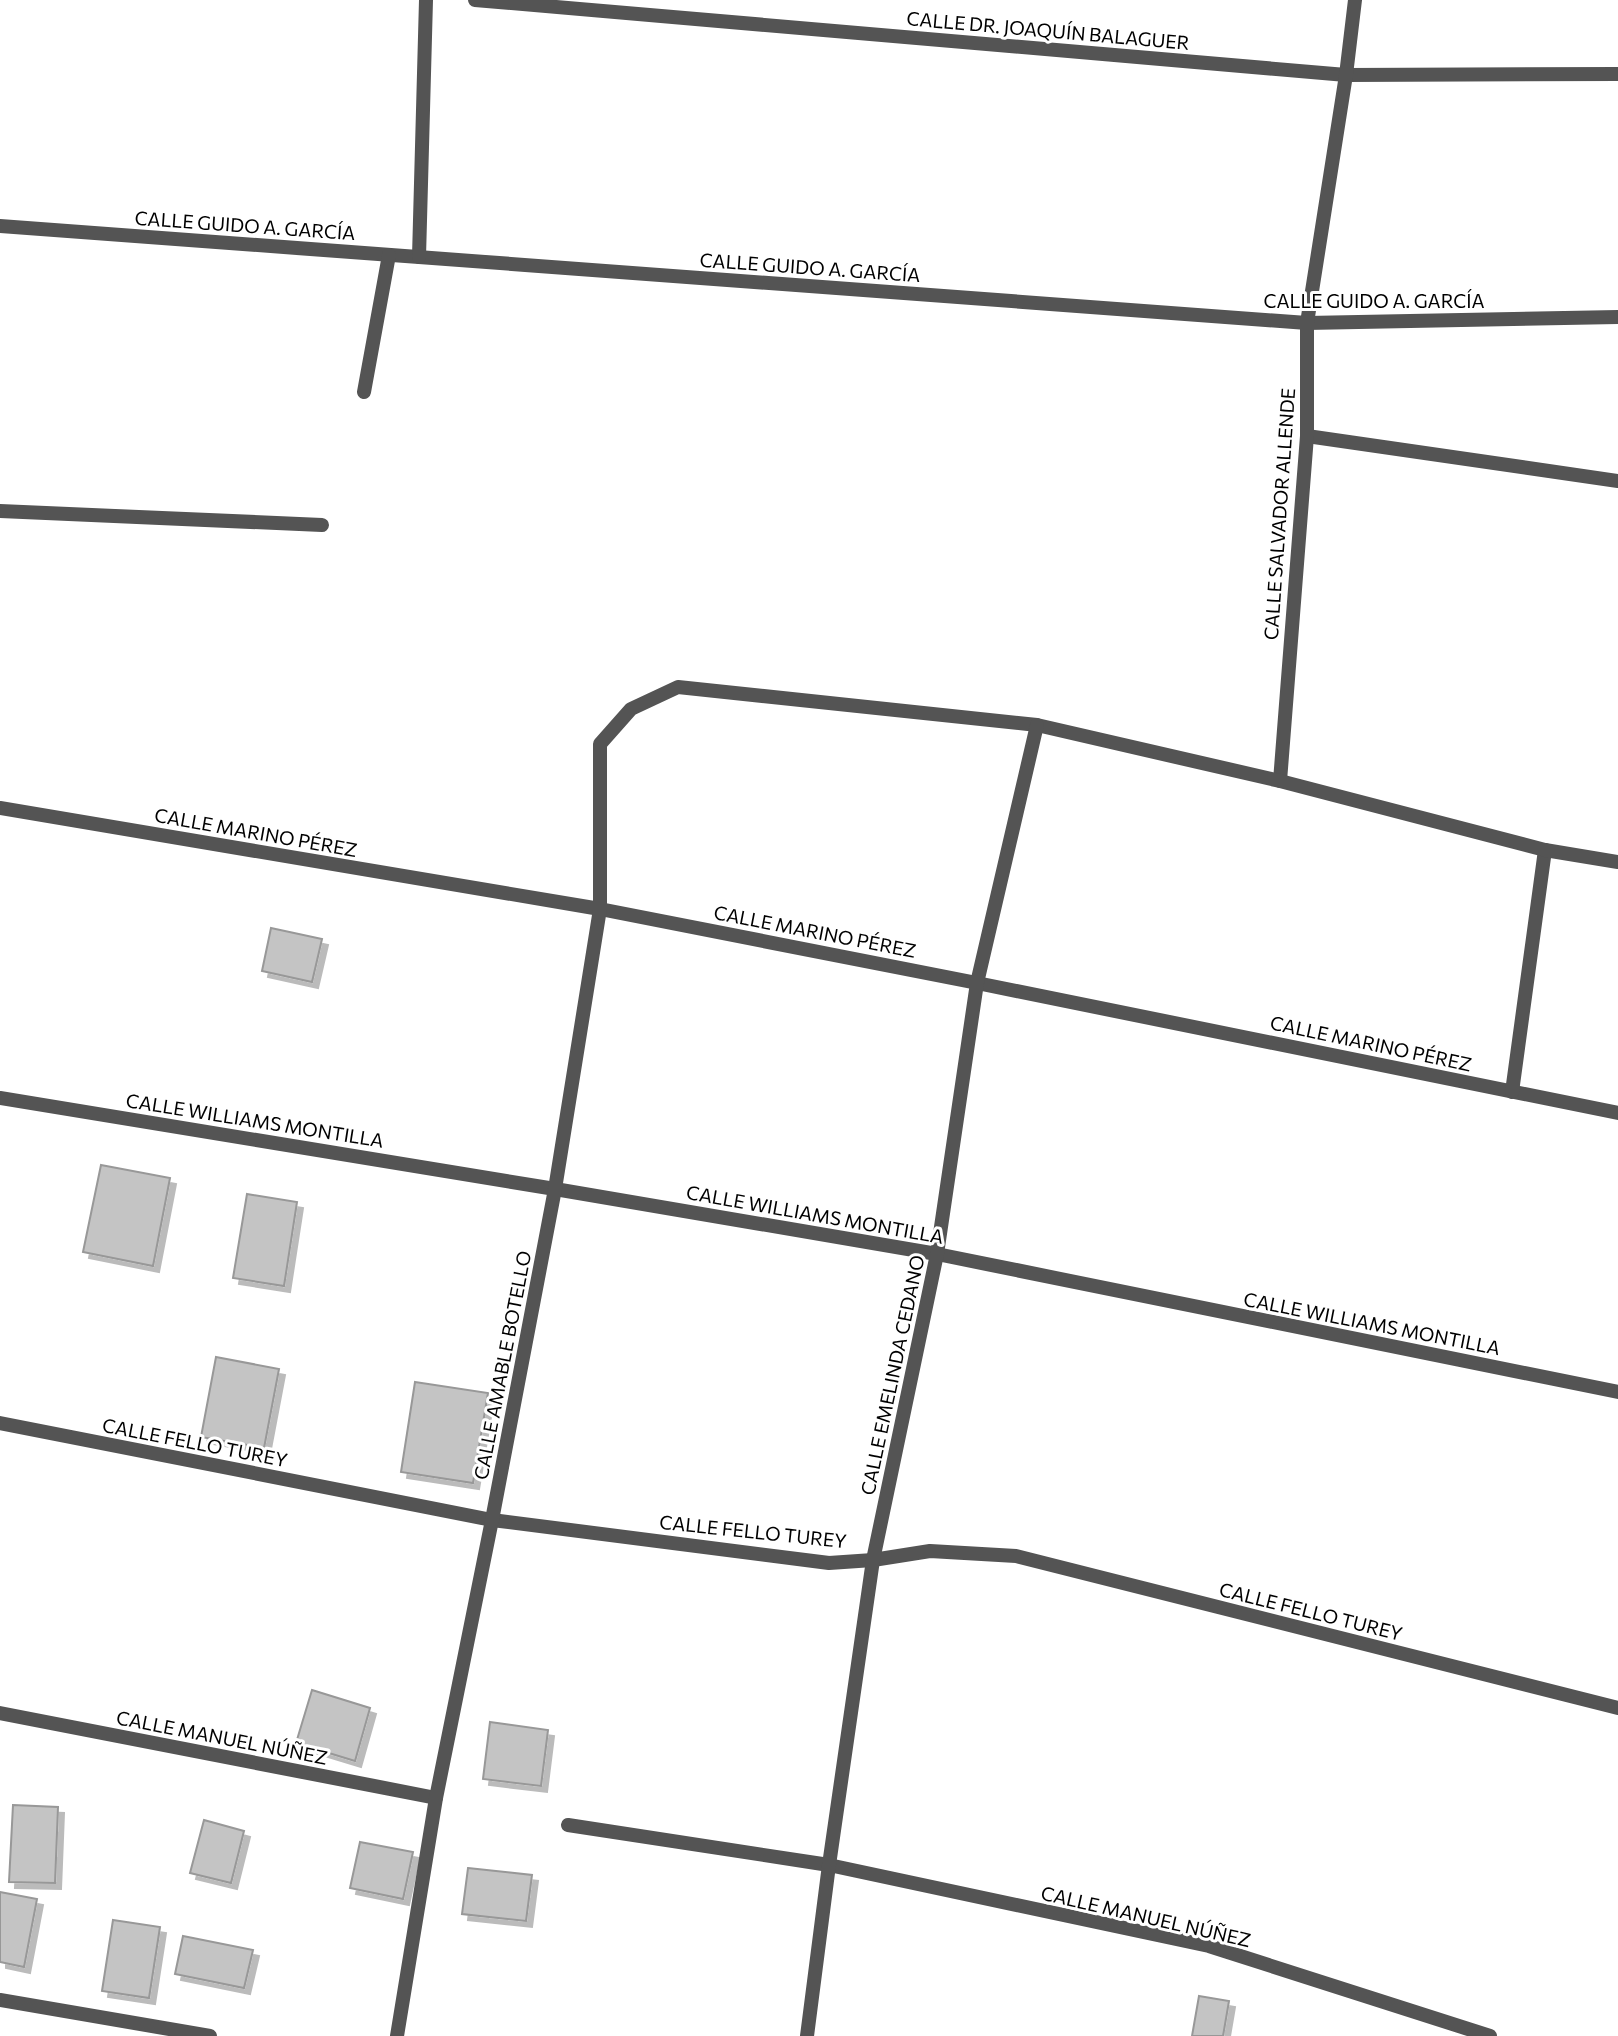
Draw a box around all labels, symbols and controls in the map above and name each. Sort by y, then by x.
street label: CALLE DR. JOAQUÍN BALAGUER [906,6,1191,54]
street label: CALLE GUIDO A. GARCÍA [134,206,356,244]
street label: CALLE GUIDO A. GARCÍA [699,248,921,286]
street label: CALLE GUIDO A. GARCÍA [1263,289,1485,312]
street label: CALLE SALVADOR ALLENDE [1259,387,1299,641]
street label: CALLE MARINO PÉREZ [153,803,359,861]
street label: CALLE MARINO PÉREZ [712,900,918,962]
street label: CALLE MARINO PÉREZ [1268,1010,1474,1076]
street label: CALLE WILLIAMS MONTILLA [124,1088,386,1152]
street label: CALLE WILLIAMS MONTILLA [685,1180,945,1248]
street label: CALLE AMABLE BOTELLO [468,1249,536,1481]
street label: CALLE EMELINDA CEDANO [855,1253,929,1497]
street label: CALLE WILLIAMS MONTILLA [1242,1287,1502,1359]
street label: CALLE FELLO TUREY [101,1413,289,1471]
street label: CALLE FELLO TUREY [658,1510,848,1552]
street label: CALLE FELLO TUREY [1217,1577,1405,1645]
street label: CALLE MANUEL NÚÑEZ [114,1704,330,1769]
street label: CALLE MANUEL NÚÑEZ [1039,1880,1253,1951]

